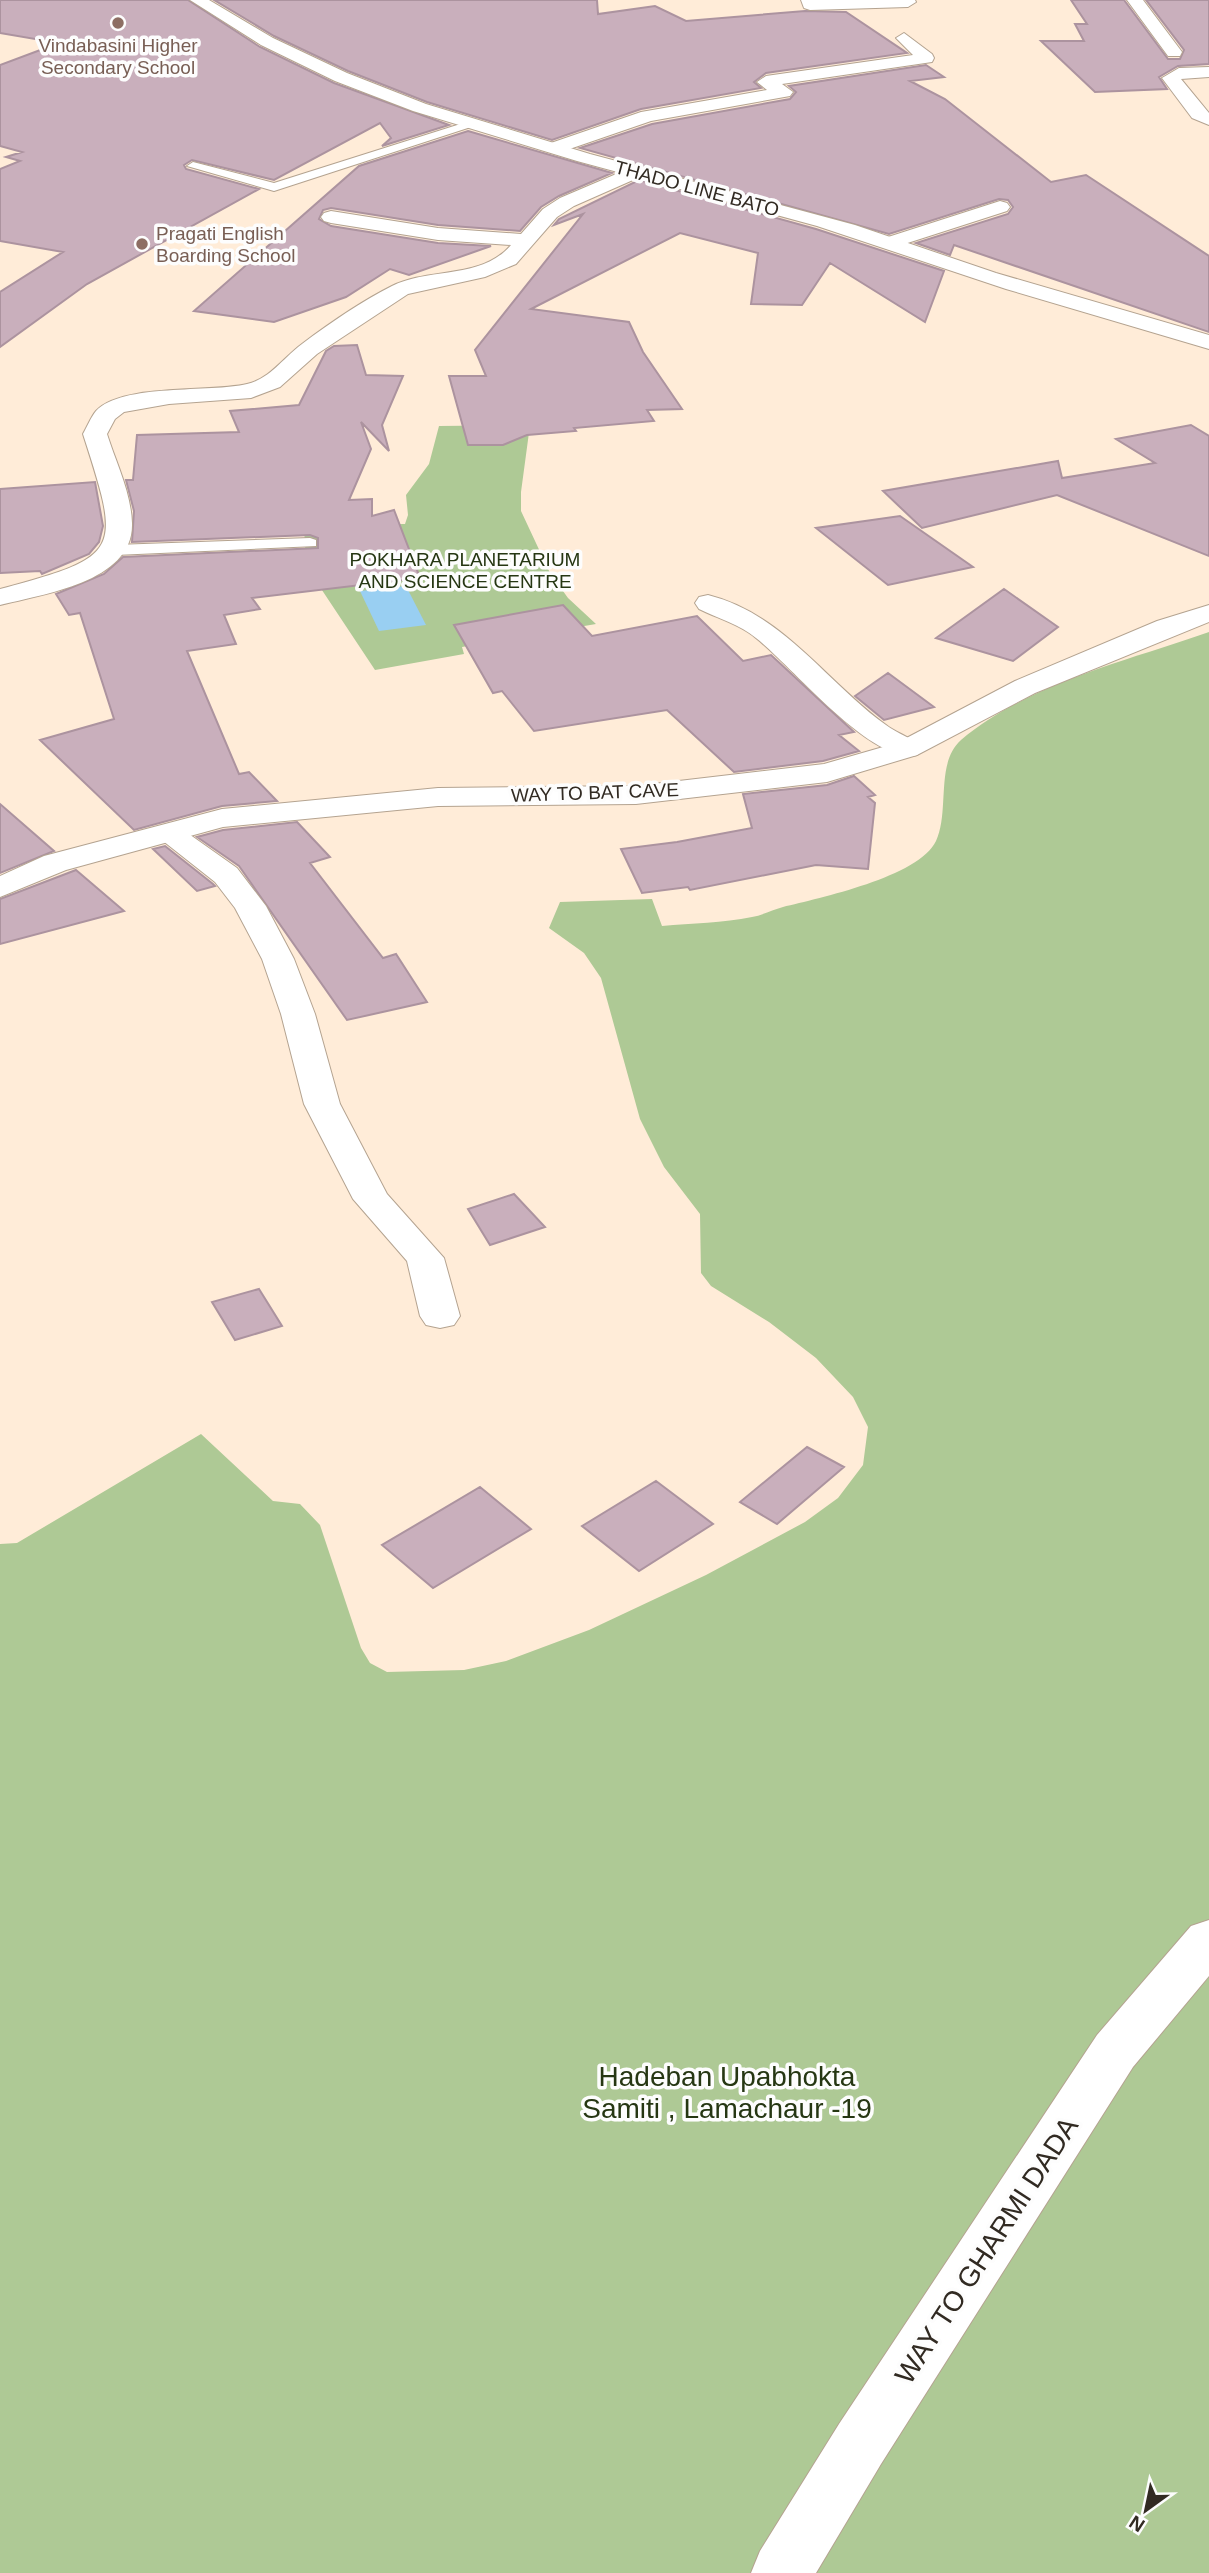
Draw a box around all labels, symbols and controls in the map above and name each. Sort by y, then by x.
marker: Vindabasini Higher Secondary School [110,15,126,31]
place label: Vindabasini Higher Secondary School [38,35,198,78]
street label: THADO LINE BATO [612,156,781,221]
place label: Pragati English Boarding School [156,223,295,266]
marker: Pragati English Boarding School [134,236,150,252]
park label: POKHARA PLANETARIUM AND SCIENCE CENTRE [350,549,580,592]
street label: WAY TO BAT CAVE [511,779,679,806]
park label: Hadeban Upabhokta Samiti , Lamachaur -19 [582,2061,872,2124]
street label: WAY TO GHARMI DADA [889,2111,1084,2389]
north arrow [1111,2475,1181,2545]
text: N [1126,2511,1148,2536]

